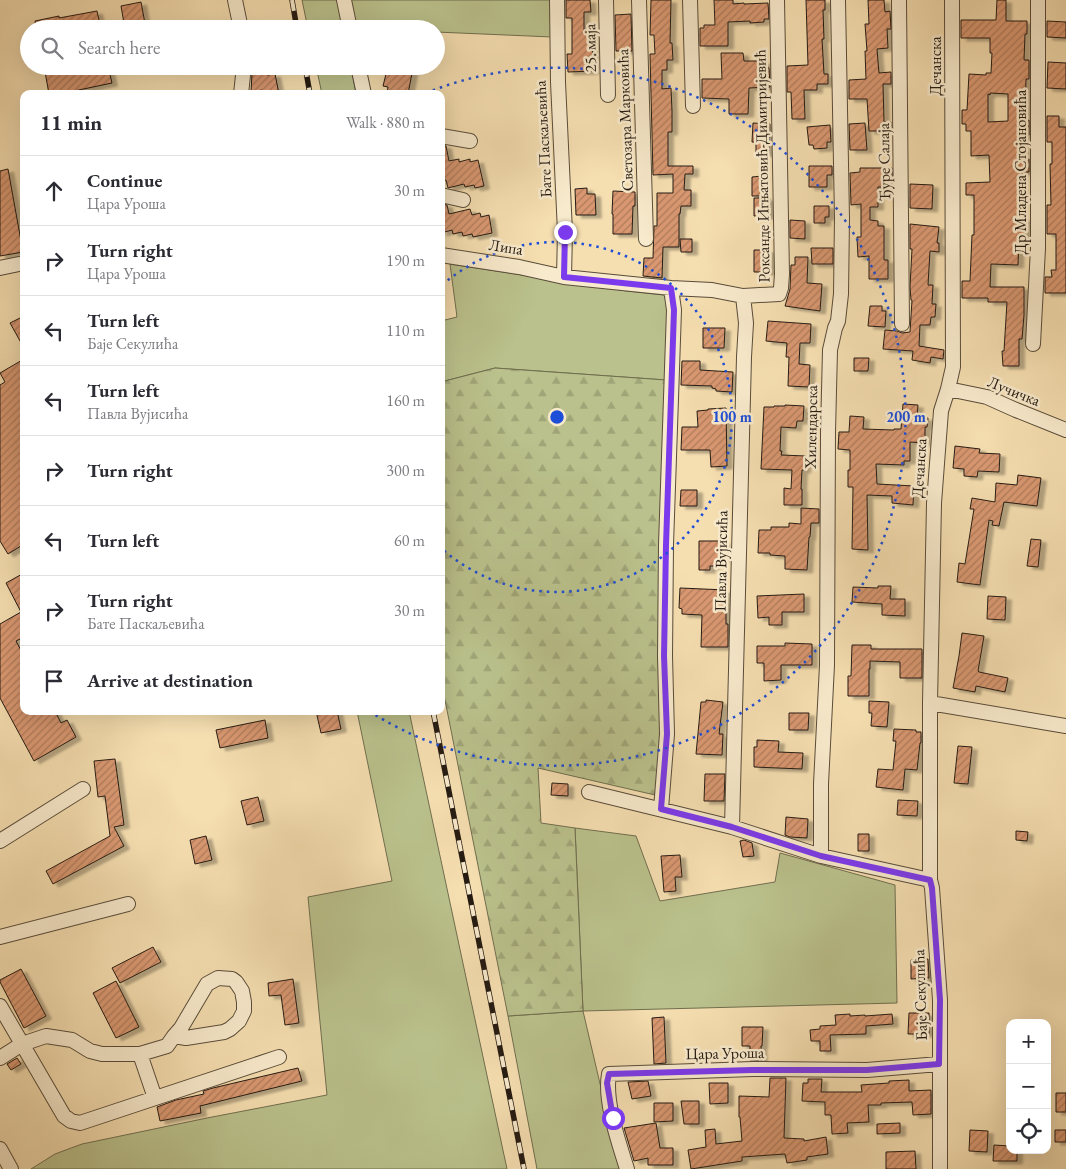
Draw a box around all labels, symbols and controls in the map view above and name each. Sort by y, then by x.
search box [20,20,445,75]
street label: 25. маја [579,23,601,72]
icon: search [38,34,66,62]
text: Search here [78,35,160,60]
street label: Дечанска [925,36,946,96]
street label: Светозара Марковића [612,48,638,192]
street label: Роксанде Игњатовић-Димитријевић [749,49,775,283]
street label: Бате Паскаљевића [529,79,557,198]
street label: Др Младена Стојановића [1010,89,1031,254]
text: 11 min [40,109,102,136]
text: Walk · 880 m [346,112,425,133]
street label: Ђуре Салаја [873,122,895,201]
text: Continue [87,168,162,193]
icon: ahead [40,177,68,205]
text: 30 m [394,180,425,201]
text: Цара Уроша [87,193,166,214]
route end [554,221,577,244]
street label: Липа [487,234,525,260]
text: Turn right [87,238,173,263]
icon: right [40,247,68,275]
text: 190 m [386,250,425,271]
text: Цара Уроша [87,263,166,284]
text: Turn left [87,308,159,333]
icon: left [40,317,68,345]
text: 110 m [386,320,425,341]
text: Баје Секулића [87,333,178,354]
street label: Лучичка [985,371,1044,411]
text: Turn left [87,378,159,403]
street label: Хилендарска [800,384,822,470]
icon: left [40,387,68,415]
text: 160 m [386,390,425,411]
text: Павла Вујисића [87,403,188,424]
text: 100 m [712,407,752,426]
text: 200 m [886,407,926,426]
centre of rings [548,408,566,426]
street label: Дечанска [906,437,932,498]
icon: right [40,457,68,485]
text: Turn right [87,458,173,483]
text: 300 m [386,460,425,481]
street label: Павла Вујисића [710,510,732,612]
icon: left [40,527,68,555]
text: Turn left [87,528,159,553]
text: 60 m [394,530,425,551]
text: Turn right [87,588,173,613]
icon: right [40,597,68,625]
text: 30 m [394,600,425,621]
text: Бате Паскаљевића [87,613,205,634]
icon: arrive [40,667,68,695]
text: Arrive at destination [87,668,253,693]
street label: Баје Секулића [908,948,932,1041]
map controls [1006,1019,1051,1154]
button: + [1006,1019,1051,1064]
street label: Цара Уроша [685,1042,765,1064]
button: − [1006,1064,1051,1109]
route start [602,1107,625,1130]
button: locate [1006,1109,1051,1154]

